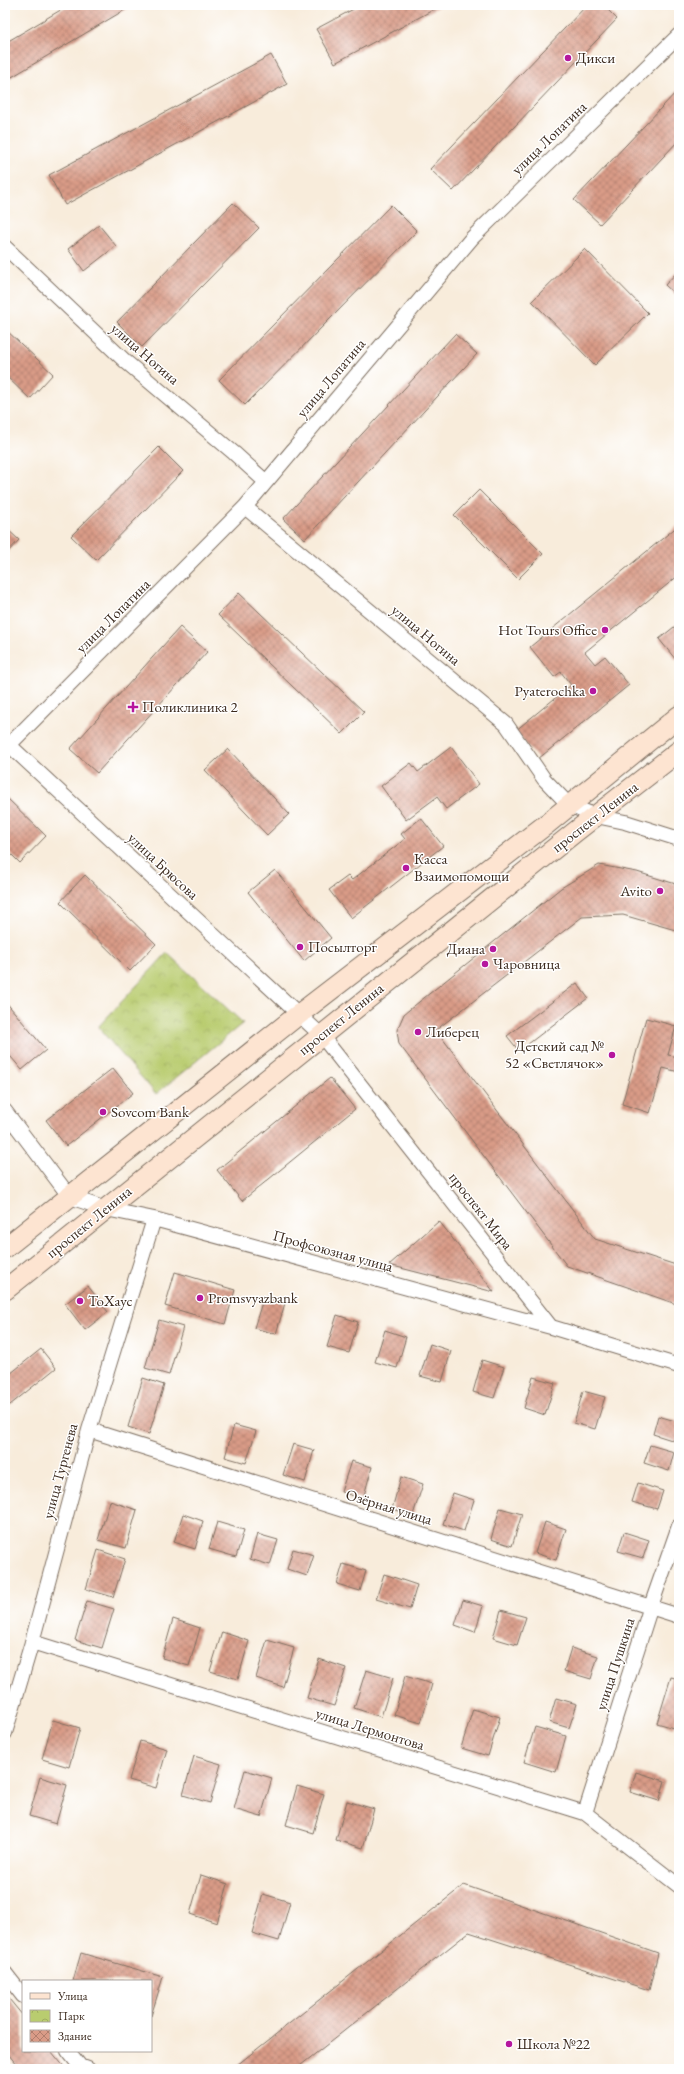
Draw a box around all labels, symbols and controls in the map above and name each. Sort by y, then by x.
place label: Дикси [576,48,615,67]
marker: Дикси [563,53,573,63]
street label: улица Лопатина [507,97,590,178]
street label: улица Ногина [107,319,184,389]
street label: улица Лопатина [292,334,369,421]
street label: улица Лопатина [71,574,154,657]
street label: улица Ногина [388,600,465,669]
place label: Hot Tours Office [498,620,597,639]
marker: Hot Tours Office [600,625,610,635]
place label: Pyaterochka [515,681,585,700]
marker: Pyaterochka [588,686,598,696]
place label: Поликлиника 2 [142,697,239,716]
marker: Поликлиника 2 [127,701,139,713]
street label: проспект Ленина [548,777,642,856]
street label: улица Брюсова [124,828,203,903]
place label: Касса Взаимопомощи [414,849,509,885]
marker: Касса Взаимопомощи [401,863,411,873]
place label: Avito [619,881,652,900]
marker: Avito [655,886,665,896]
place label: Посылторг [308,937,377,956]
place label: Диана [447,939,485,958]
marker: Посылторг [295,942,305,952]
marker: Диана [488,944,498,954]
place label: Чаровница [493,954,560,973]
marker: Чаровница [480,959,490,969]
street label: проспект Ленина [294,978,387,1059]
place label: Либерец [426,1022,479,1041]
marker: Либерец [413,1027,423,1037]
place label: Детский сад № 52 «Светлячок» [505,1036,604,1072]
marker: Детский сад № 52 «Светлячок» [607,1050,617,1060]
place label: Sovcom Bank [111,1102,190,1121]
marker: Sovcom Bank [98,1107,108,1117]
street label: проспект Мира [445,1168,518,1253]
street label: проспект Ленина [42,1181,135,1262]
street label: Профсоюзная улица [271,1225,395,1276]
place label: Promsvyazbank [208,1288,299,1307]
place label: ТоХаус [88,1291,133,1310]
marker: Promsvyazbank [195,1293,205,1303]
marker: ТоХаус [75,1296,85,1306]
street label: улица Тургенева [38,1421,81,1521]
street label: Озёрная улица [344,1484,435,1529]
street label: улица Пушкина [591,1615,638,1713]
street label: улица Лермонтова [313,1703,427,1754]
legend [22,1980,152,2052]
text: Улица [57,1988,88,2004]
text: Парк [58,2008,85,2024]
text: Здание [58,2028,92,2044]
place label: Школа №22 [517,2034,591,2053]
marker: Школа №22 [504,2039,514,2049]

